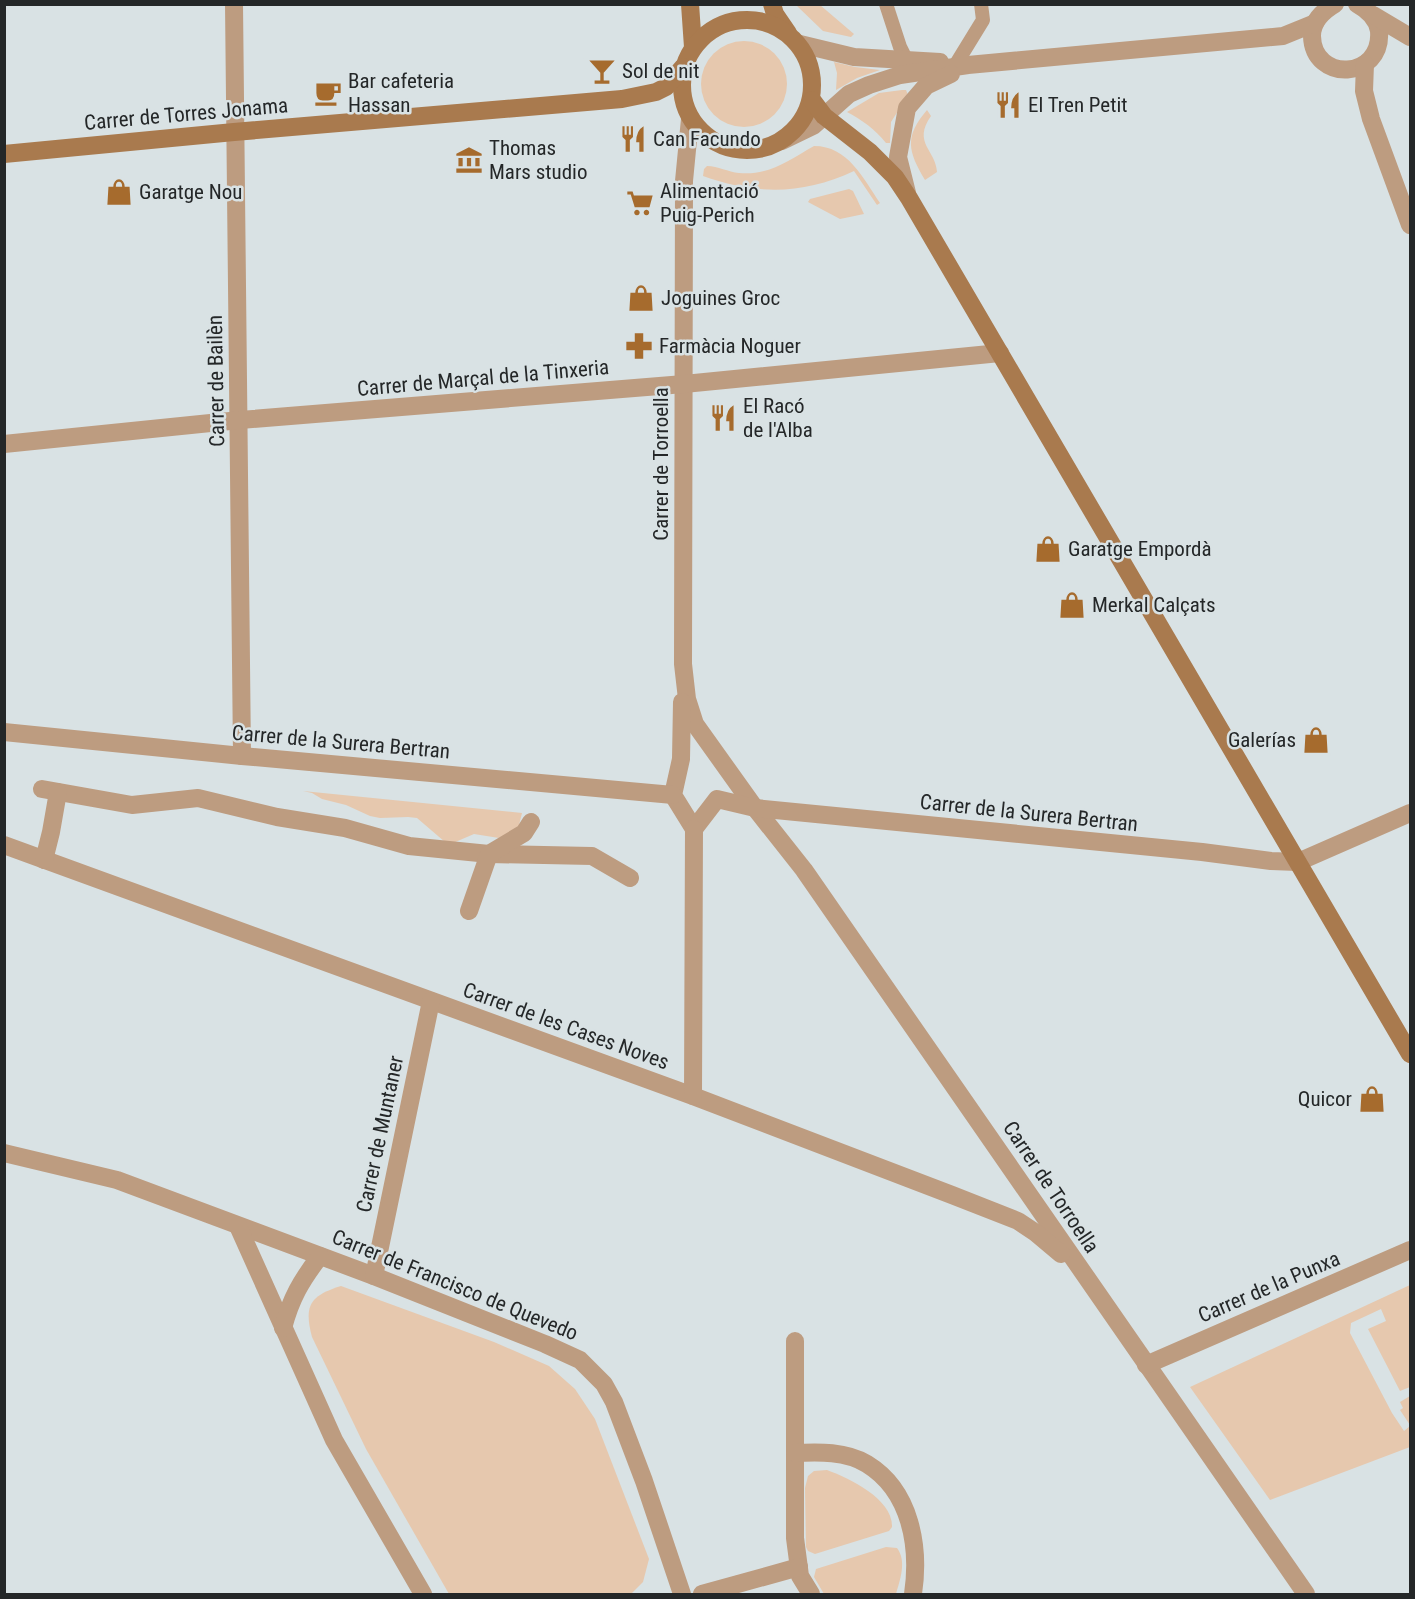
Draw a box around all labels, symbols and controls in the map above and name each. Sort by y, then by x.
bar icon: Sol de nit [587,56,617,86]
place label: Sol de nit [622,59,699,83]
place label: Bar cafeteria Hassan [348,69,454,117]
cafe icon: Bar cafeteria Hassan [313,78,343,108]
restaurant icon: El Tren Petit [993,90,1023,120]
street label: Carrer de Torres Jonama [83,93,289,135]
place label: El Tren Petit [1028,93,1127,117]
restaurant icon: Can Facundo [618,124,648,154]
place label: Can Facundo [653,127,761,151]
place label: Thomas Mars studio [489,136,587,184]
museum icon: Thomas Mars studio [454,145,484,175]
shop icon: Garatge Nou [104,177,134,207]
place label: Alimentació Puig-Perich [660,179,759,227]
place label: Garatge Nou [139,180,242,204]
supermarket icon: Alimentació Puig-Perich [625,188,655,218]
shop icon: Joguines Groc [626,283,656,313]
place label: Joguines Groc [661,286,780,310]
street label: Carrer de Bailèn [203,315,229,447]
pharmacy icon: Farmàcia Noguer [624,331,654,361]
place label: Farmàcia Noguer [659,334,801,358]
street label: Carrer de Marçal de la Tinxeria [356,355,610,401]
street label: Carrer de Torroella [649,387,673,541]
place label: El Racó de l'Alba [743,394,813,442]
restaurant icon: El Racó de l'Alba [708,403,738,433]
shop icon: Garatge Empordà [1033,534,1063,564]
place label: Garatge Empordà [1068,537,1212,561]
shop icon: Merkal Calçats [1057,590,1087,620]
place label: Merkal Calçats [1092,593,1216,617]
street label: Carrer de la Surera Bertran [231,721,451,763]
shop icon: Galerías [1301,725,1331,755]
place label: Galerías [1228,728,1296,752]
street label: Carrer de la Surera Bertran [919,790,1139,836]
street label: Carrer de les Cases Noves [460,978,672,1074]
street label: Carrer de Muntaner [352,1053,408,1215]
shop icon: Quicor [1357,1084,1387,1114]
place label: Quicor [1298,1087,1352,1111]
street label: Carrer de Torroella [998,1117,1104,1257]
street label: Carrer de Francisco de Quevedo [329,1225,581,1345]
street label: Carrer de la Punxa [1195,1246,1343,1328]

